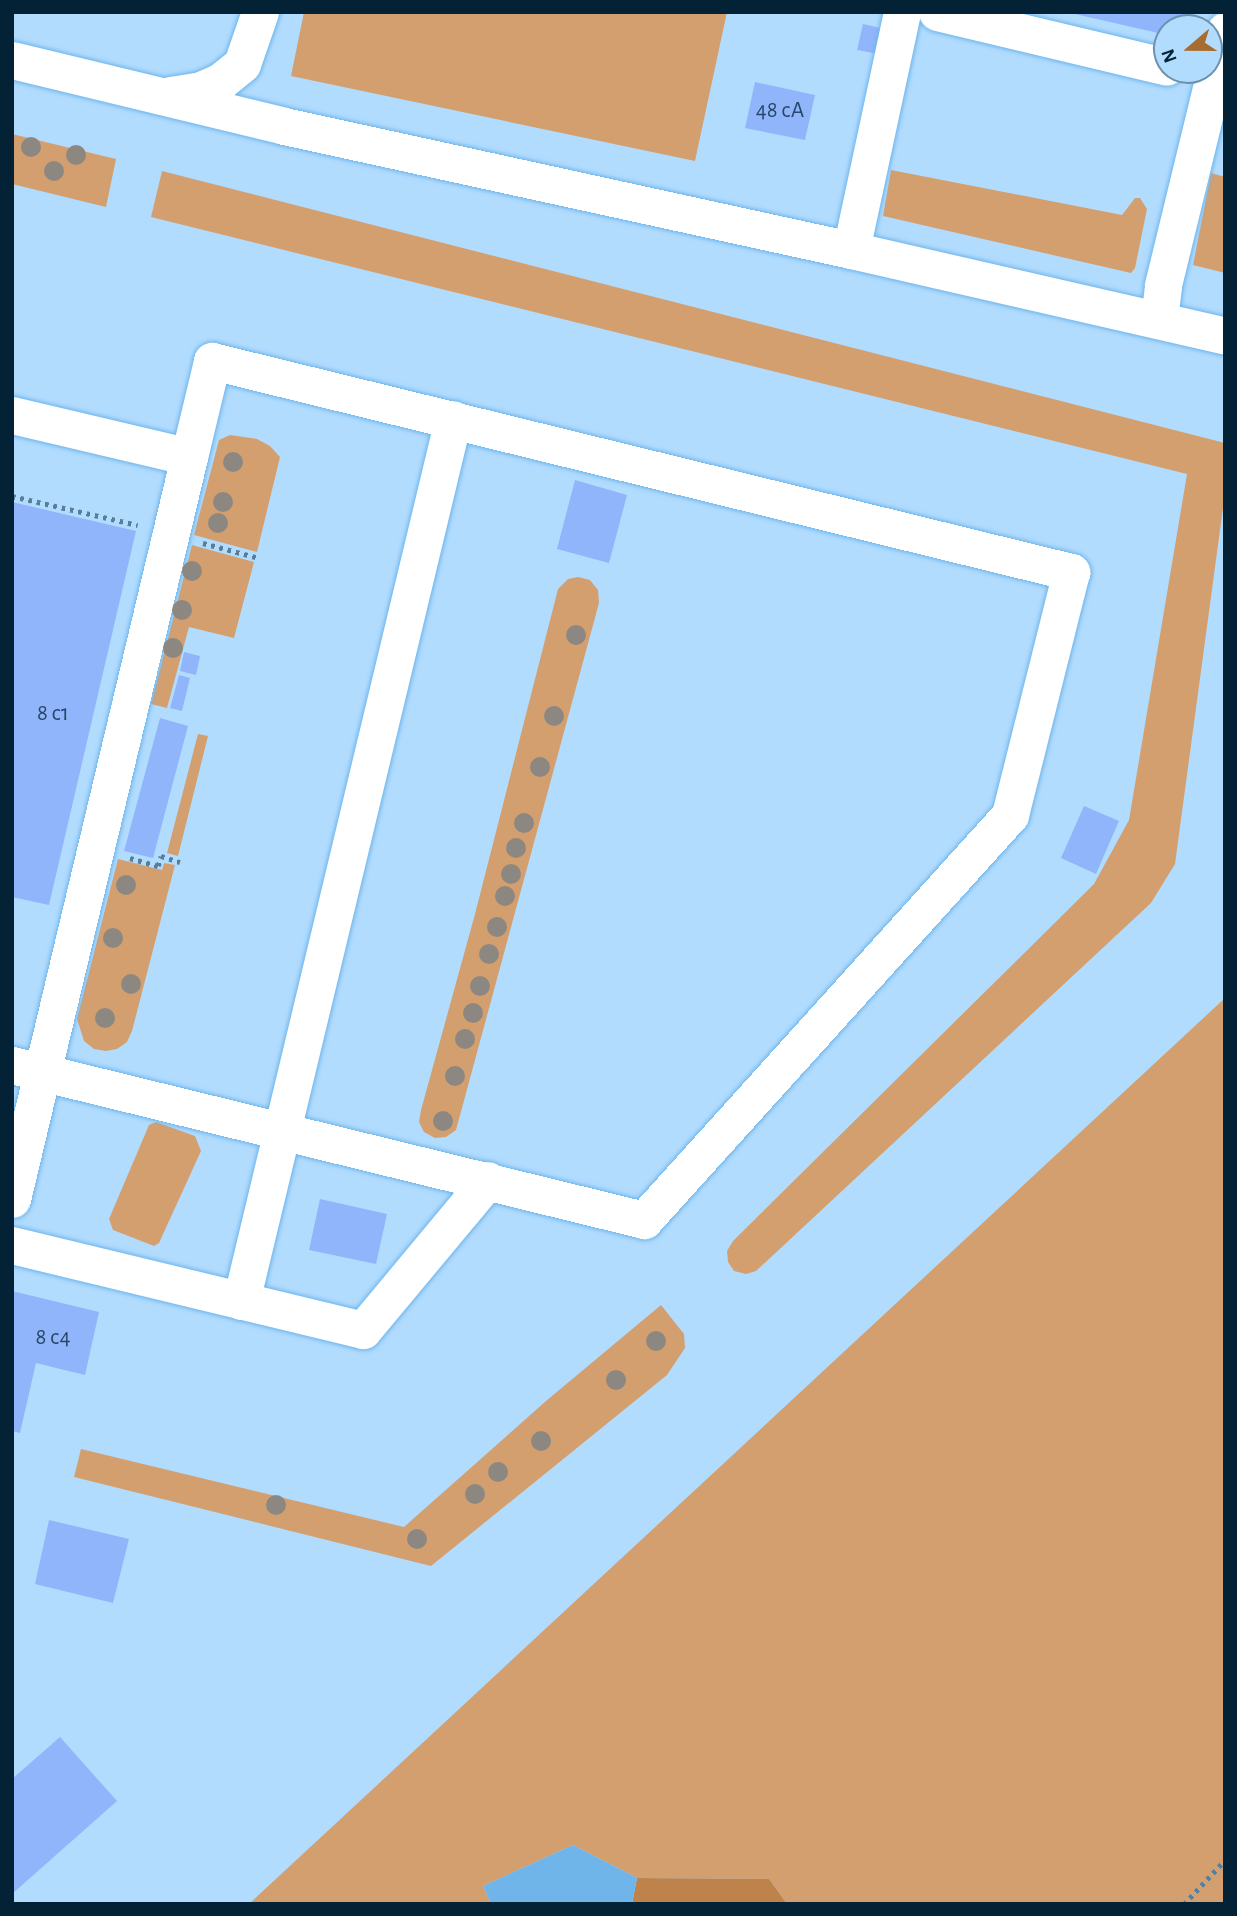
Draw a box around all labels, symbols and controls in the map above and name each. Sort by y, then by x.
north arrow [1153,14,1223,84]
text: N [1158,46,1181,65]
house number: 48 сА [756,97,804,125]
house number: 8 с1 [37,700,69,728]
house number: 8 с4 [35,1324,71,1352]

